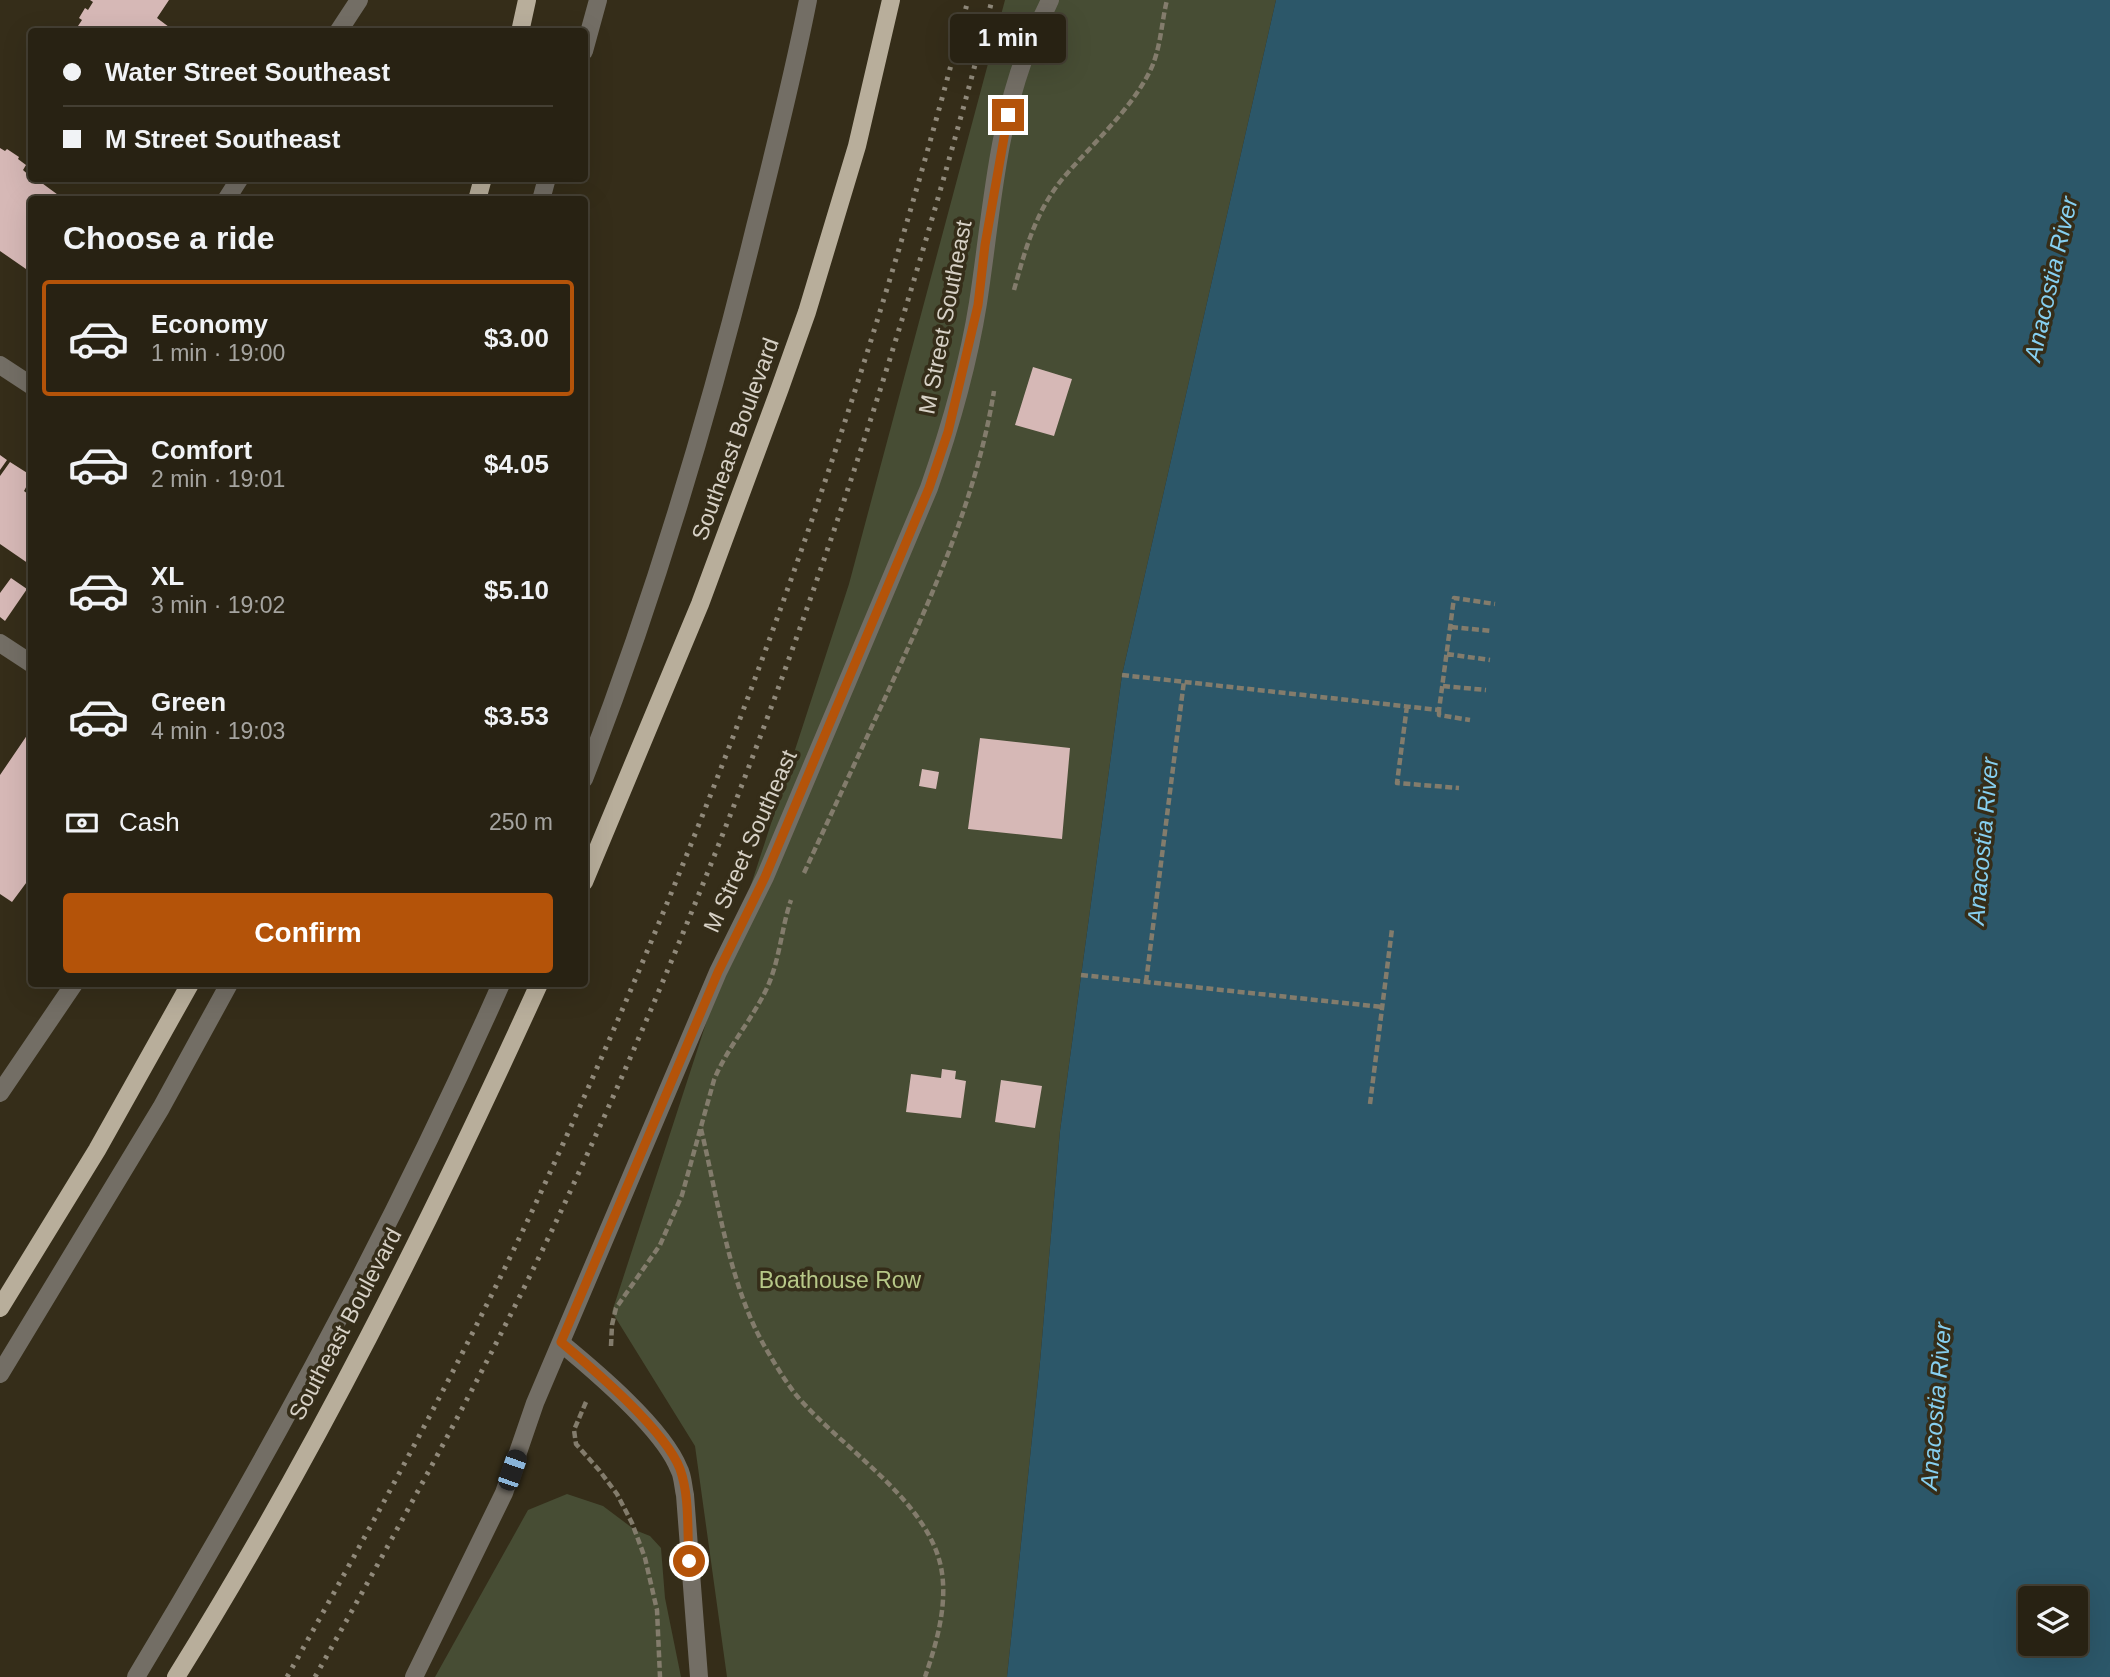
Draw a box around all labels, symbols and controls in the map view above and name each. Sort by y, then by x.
callout: 1 min [950,13,1066,62]
text: 1 min [978,25,1038,51]
text: Water Street Southeast [105,57,390,87]
route end [992,99,1024,131]
text: M Street Southeast [105,124,341,154]
water label: Anacostia River [2018,193,2083,366]
street label: M Street Southeast [913,217,977,416]
text: Choose a ride [63,220,275,256]
icon: car [67,307,130,370]
text: Economy [151,309,268,339]
text: $3.00 [484,323,549,353]
street label: Southeast Boulevard [686,334,784,544]
text: 1 min · 19:00 [151,340,285,366]
icon: car [67,433,130,496]
text: Comfort [151,435,252,465]
text: $4.05 [484,449,549,479]
text: 2 min · 19:01 [151,466,285,492]
icon: car [67,559,130,622]
text: XL [151,561,184,591]
text: $5.10 [484,575,549,605]
text: 3 min · 19:02 [151,592,285,618]
icon: car [67,685,130,748]
text: Green [151,687,226,717]
text: $3.53 [484,701,549,731]
text: 4 min · 19:03 [151,718,285,744]
street label: M Street Southeast [698,745,802,936]
water label: Anacostia River [1962,755,2003,928]
icon: cash [63,804,101,842]
text: Cash [119,807,180,837]
text: 250 m [489,809,553,835]
button: Confirm [63,893,553,973]
street label: Southeast Boulevard [283,1224,407,1424]
park label: Boathouse Row [759,1267,922,1293]
water label: Anacostia River [1915,1320,1956,1493]
car [496,1447,529,1493]
route start [673,1545,705,1577]
map controls [2018,1586,2088,1656]
button: layers [2018,1586,2088,1656]

